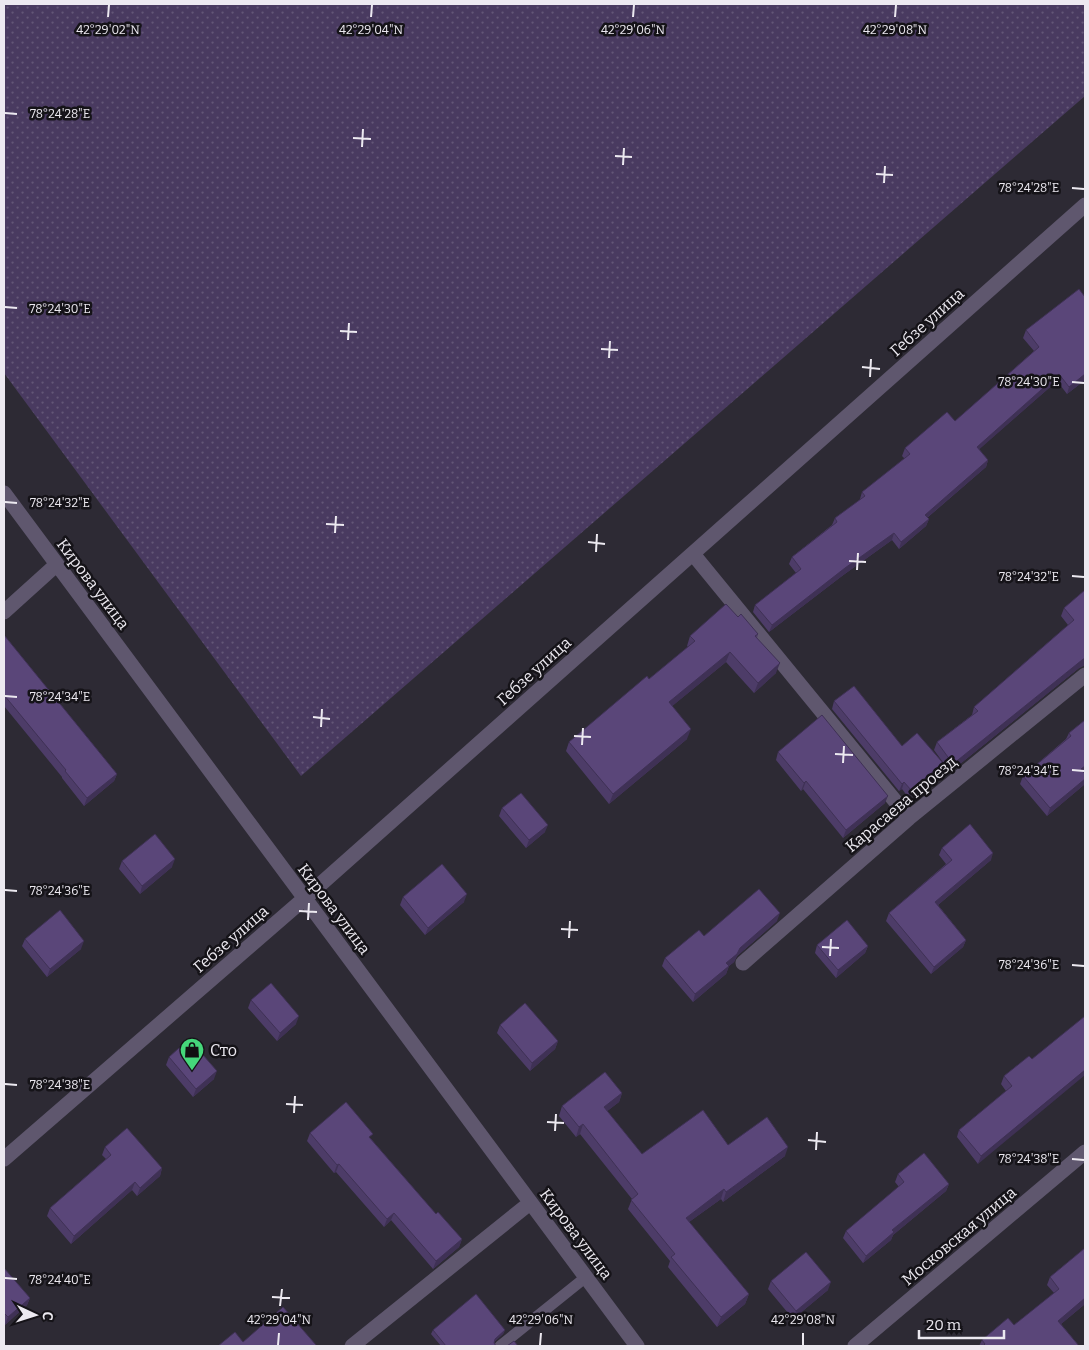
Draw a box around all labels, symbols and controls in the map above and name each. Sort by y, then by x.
text: 42°29'02"N [76,23,140,37]
text: 42°29'04"N [339,23,404,37]
text: 42°29'06"N [601,23,666,37]
text: 42°29'08"N [863,23,927,37]
text: 78°24'28"E [30,107,90,121]
text: 78°24'28"E [999,181,1059,195]
street label: Гебзе улица [886,284,968,360]
text: 78°24'30"E [29,302,91,316]
text: 78°24'30"E [998,375,1060,389]
text: 78°24'32"E [30,496,90,510]
street label: Кирова улица [53,535,133,633]
text: 78°24'32"E [999,570,1059,584]
street label: Гебзе улица [493,633,575,709]
text: 78°24'34"E [30,690,90,704]
street label: Карасаева проезд [842,752,961,856]
text: 78°24'34"E [999,764,1059,778]
street label: Кирова улица [294,860,374,958]
text: 78°24'36"E [30,884,90,898]
street label: Гебзе улица [190,901,272,977]
text: 78°24'36"E [999,958,1059,972]
shop icon: Сто [179,1037,205,1071]
place label: Сто [210,1041,237,1060]
text: 78°24'38"E [30,1078,90,1092]
text: 78°24'38"E [999,1152,1059,1166]
street label: Московская улица [898,1183,1020,1289]
street label: Кирова улица [536,1185,616,1283]
text: 78°24'40"E [29,1273,91,1287]
north arrow [10,1290,60,1340]
scale bar [919,1308,1004,1340]
text: С [39,1311,56,1321]
text: 42°29'04"N [247,1313,312,1327]
text: 42°29'06"N [509,1313,574,1327]
text: 42°29'08"N [771,1313,835,1327]
text: 20 m [926,1316,962,1334]

